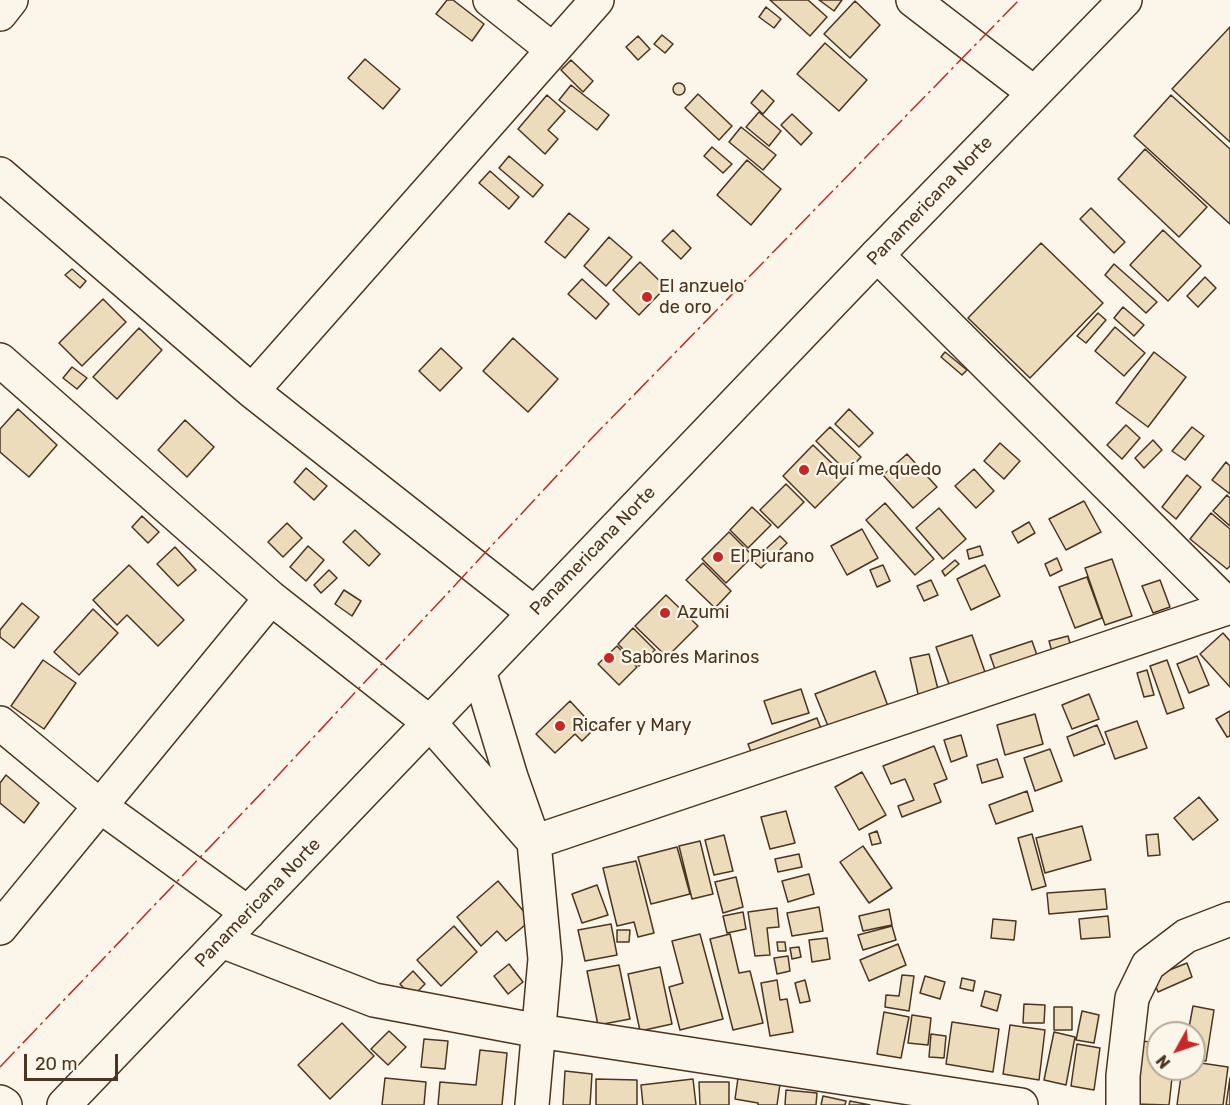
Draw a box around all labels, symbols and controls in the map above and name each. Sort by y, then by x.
street label: Panamericana Norte [863,132,997,270]
place label: El anzuelo de oro [659,276,744,318]
marker: El anzuelo de oro [640,290,654,304]
place label: Aquí me quedo [816,459,941,481]
marker: Aquí me quedo [797,463,811,477]
street label: Panamericana Norte [526,482,660,620]
place label: El Piurano [730,546,814,568]
marker: El Piurano [711,550,725,564]
place label: Azumi [677,602,729,624]
marker: Azumi [658,606,672,620]
place label: Sabores Marinos [621,647,759,669]
marker: Sabores Marinos [602,651,616,665]
place label: Ricafer y Mary [572,715,691,737]
marker: Ricafer y Mary [553,719,567,733]
street label: Panamericana Norte [191,834,325,972]
north arrow [1146,1021,1206,1081]
scale bar [27,1042,122,1080]
text: N [1152,1051,1174,1072]
text: 20 m [35,1053,77,1075]

